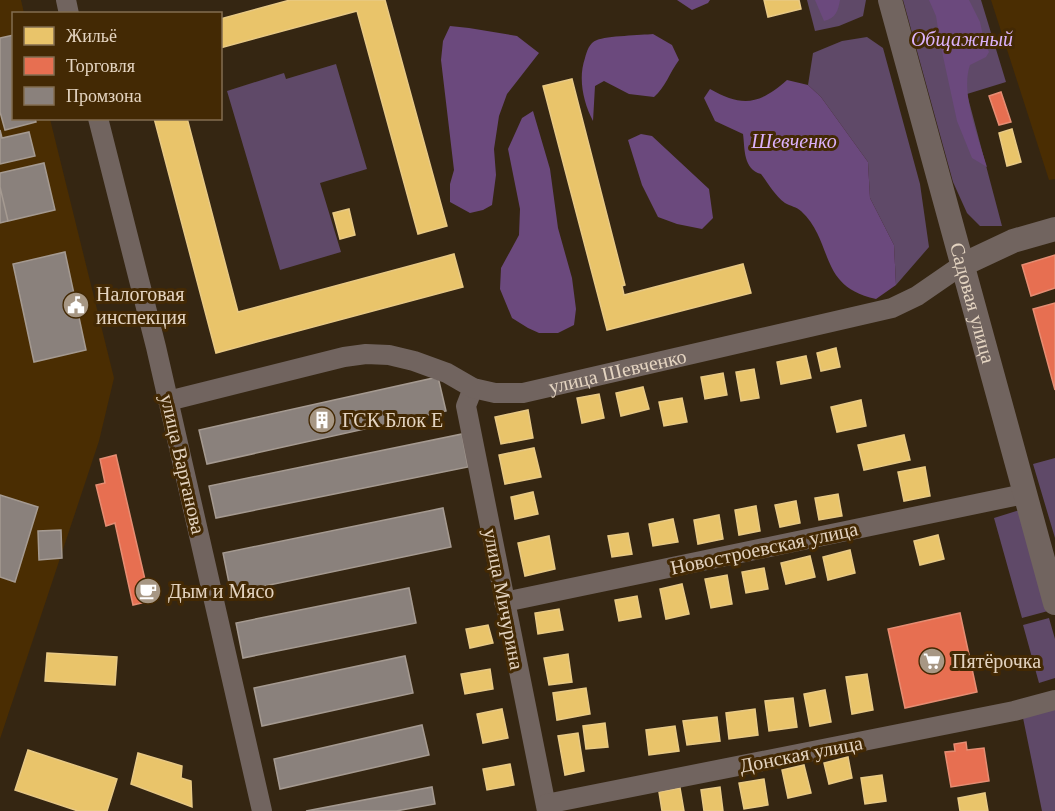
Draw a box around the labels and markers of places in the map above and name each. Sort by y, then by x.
place label: Налоговая инспекция [96,283,186,329]
public building icon: Налоговая инспекция [61,290,91,320]
building icon: ГСК Блок Е [307,405,337,435]
place label: ГСК Блок Е [342,409,443,431]
cafe icon: Дым и Мясо [133,576,163,606]
place label: Дым и Мясо [168,580,274,603]
supermarket icon: Пятёрочка [917,646,947,676]
place label: Пятёрочка [952,650,1041,673]

